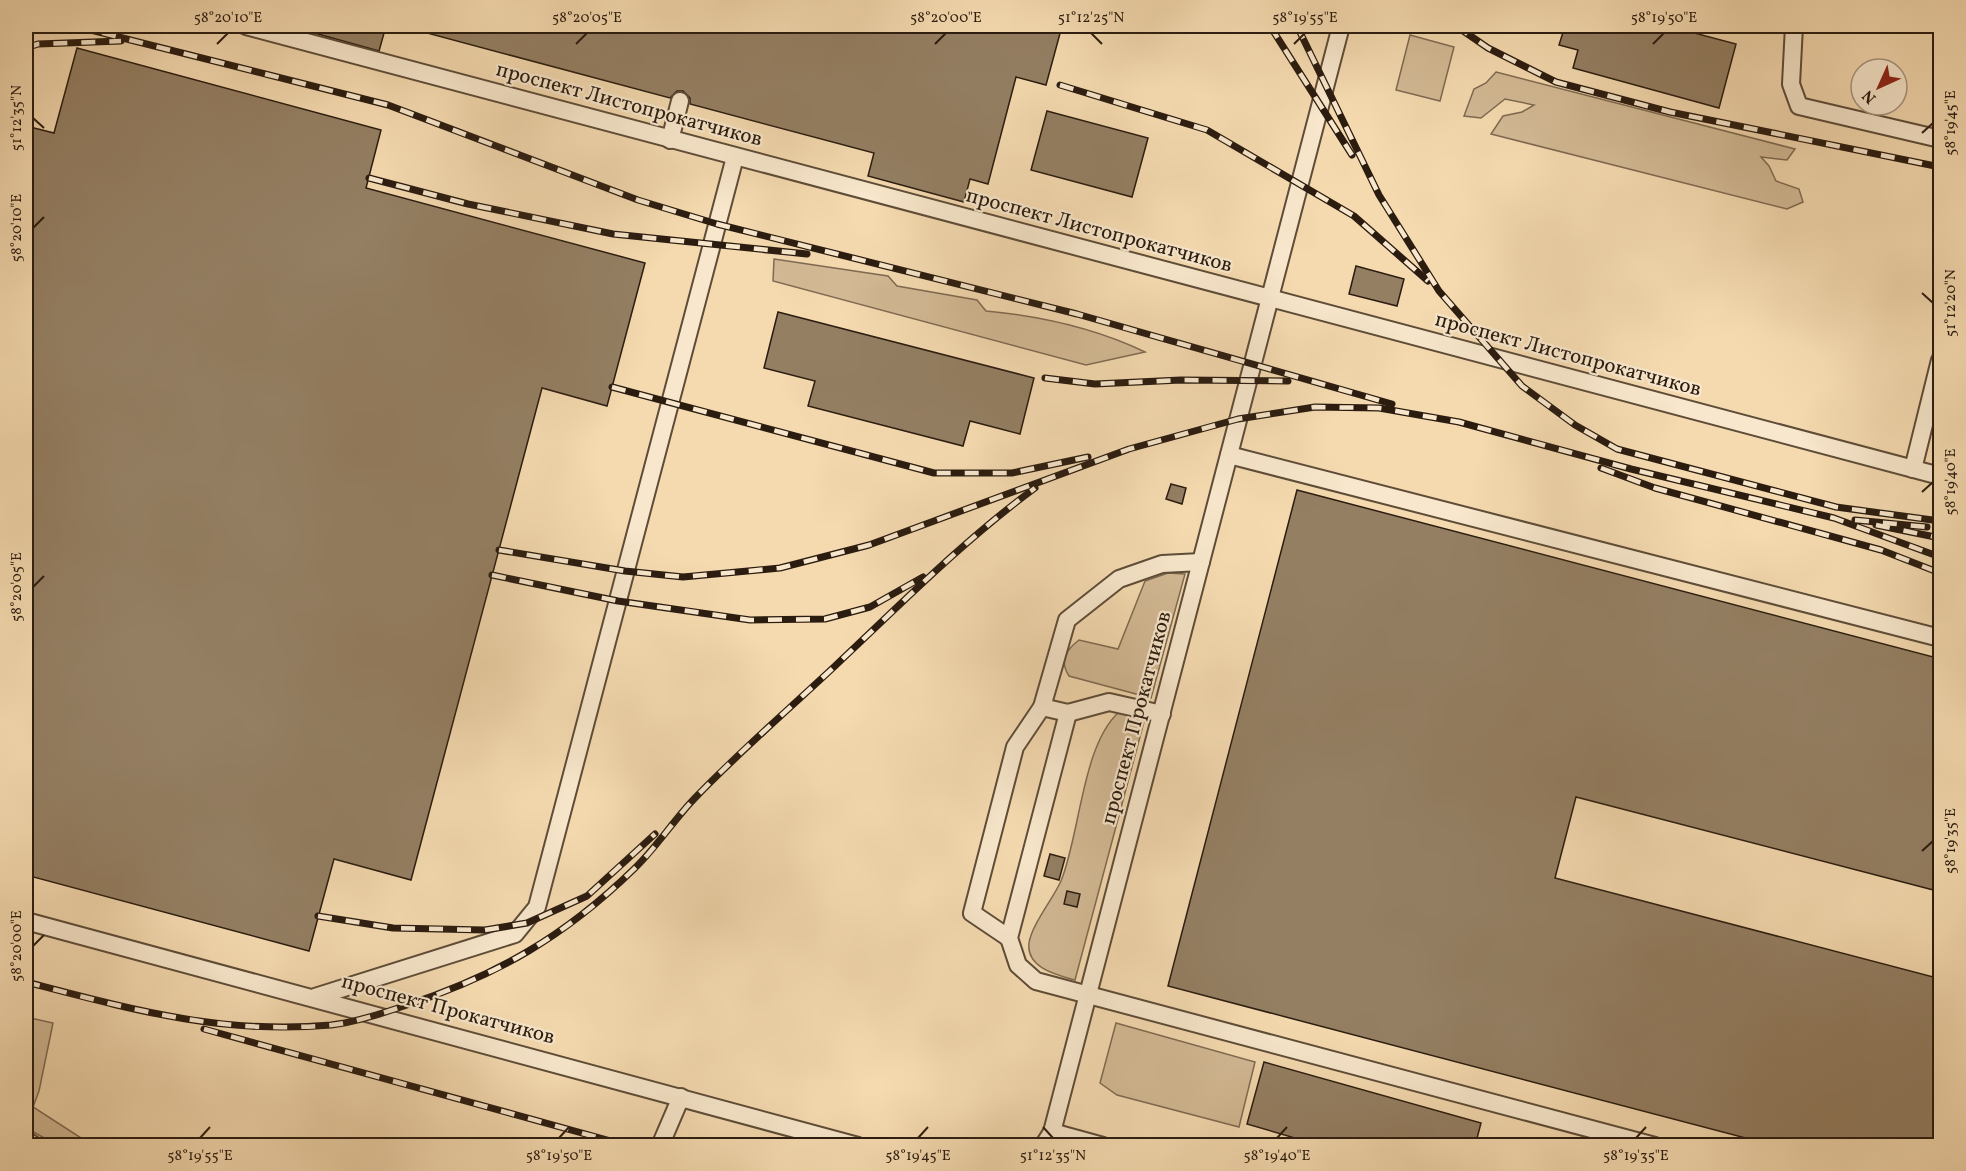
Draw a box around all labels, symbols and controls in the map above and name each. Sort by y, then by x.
text: 58°20'10"E [194,8,262,29]
text: 58°20'05"E [552,8,622,29]
text: 58°20'00"E [910,8,982,29]
text: 51°12'25"N [1058,8,1124,29]
text: 58°19'55"E [1272,8,1338,29]
text: 58°19'50"E [1631,8,1697,29]
street label: проспект Листопрокатчиков [493,55,765,155]
north arrow [1849,57,1909,117]
text: N [1858,84,1882,108]
text: 51°12'35"N [7,85,28,151]
text: 58°19'45"E [1941,90,1962,156]
street label: проспект Листопрокатчиков [963,181,1235,281]
text: 58°20'10"E [7,194,28,262]
text: 51°12'20"N [1941,269,1962,337]
street label: проспект Листопрокатчиков [1432,305,1704,405]
text: 58°19'40"E [1941,448,1962,516]
text: 58°20'05"E [7,552,28,622]
street label: проспект Прокатчиков [1095,608,1179,828]
text: 58°19'35"E [1941,808,1962,874]
text: 58°20'00"E [7,910,28,982]
street label: проспект Прокатчиков [338,968,558,1052]
text: 58°19'55"E [167,1146,233,1167]
text: 58°19'50"E [526,1146,592,1167]
text: 58°19'45"E [885,1146,951,1167]
text: 51°12'35"N [1020,1146,1086,1167]
text: 58°19'40"E [1243,1146,1311,1167]
text: 58°19'35"E [1603,1146,1669,1167]

